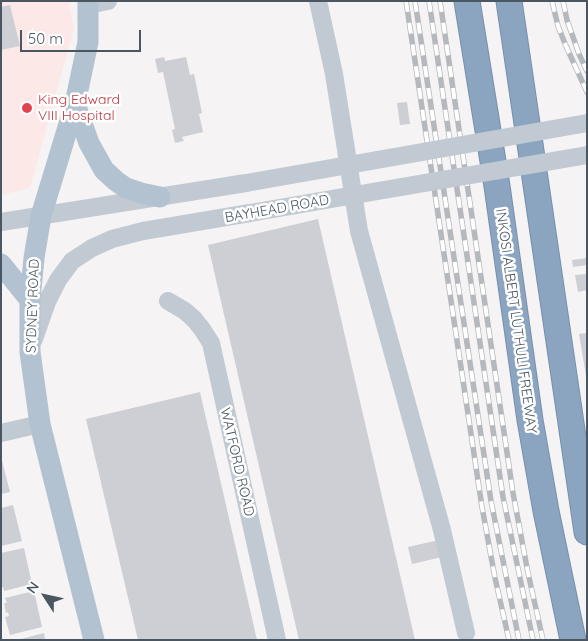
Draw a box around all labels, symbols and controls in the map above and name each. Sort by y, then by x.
scale bar [22,20,144,52]
text: 50 m [28,29,63,48]
place label: King Edward VIII Hospital [38,92,120,124]
marker: King Edward VIII Hospital [20,101,34,115]
street label: BAYHEAD ROAD [224,192,330,226]
street label: INKOSI ALBERT LUTHULI FREEWAY [492,208,540,434]
street label: SYDNEY ROAD [23,259,43,353]
street label: WATFORD ROAD [216,406,258,518]
north arrow [20,571,70,621]
text: N [22,578,43,597]

